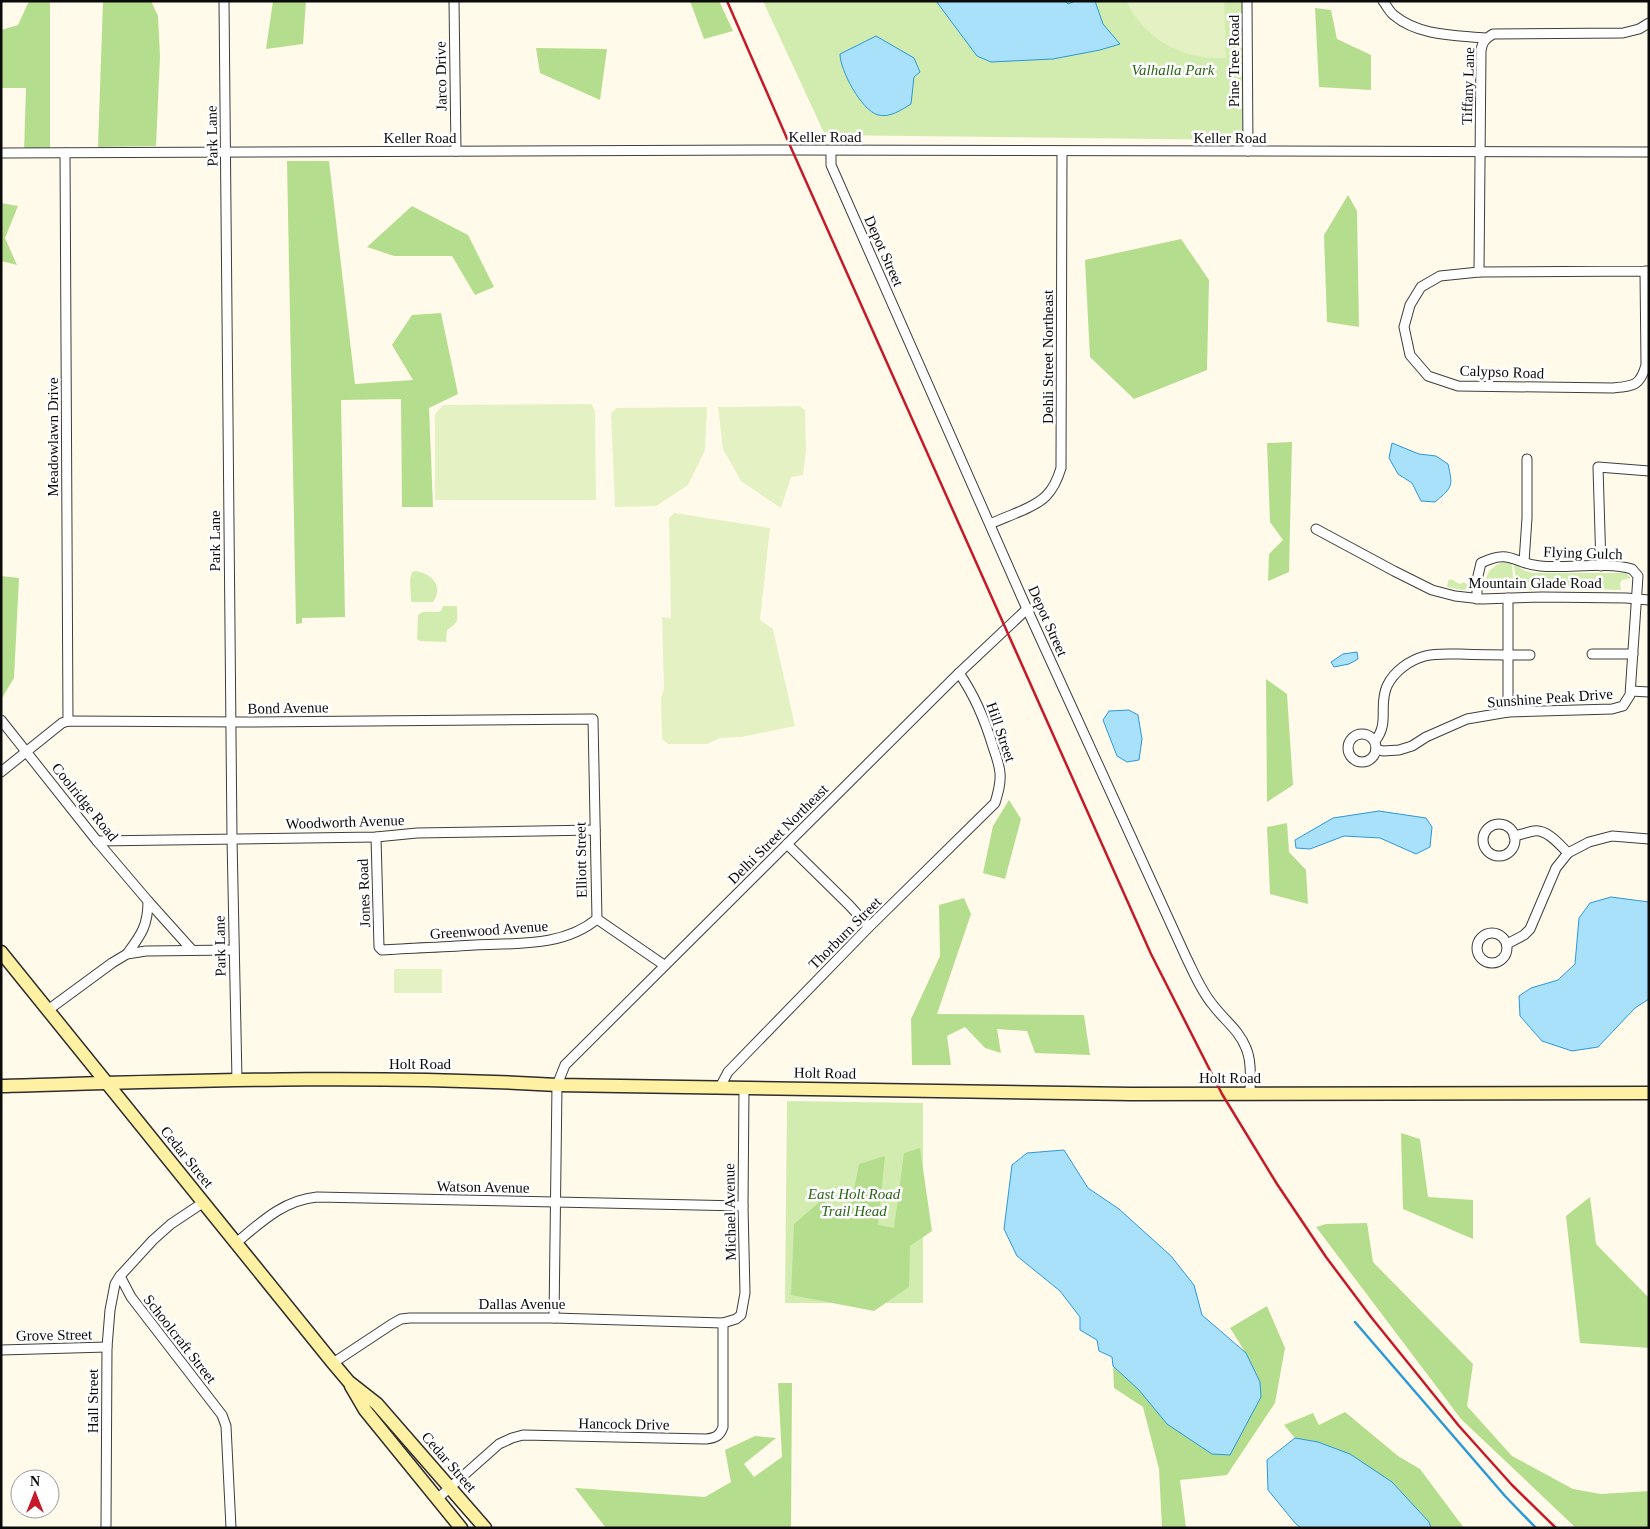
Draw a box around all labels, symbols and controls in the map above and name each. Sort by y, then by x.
street label: Pine Tree Road [1226,14,1242,107]
street label: Jarco Drive [432,41,450,111]
street label: Tiffany Lane [1459,46,1477,125]
park label: Valhalla Park [1132,62,1215,78]
street label: Park Lane [203,105,221,167]
street label: Keller Road [789,129,862,145]
street label: Keller Road [384,130,457,146]
street label: Keller Road [1194,130,1267,146]
street label: Depot Street [861,213,907,289]
street label: Dehli Street Northeast [1040,289,1056,424]
street label: Calypso Road [1459,363,1545,381]
street label: Meadowlawn Drive [45,377,61,497]
street label: Park Lane [207,510,223,572]
street label: Flying Gulch [1543,544,1624,562]
street label: Mountain Glade Road [1468,575,1602,591]
street label: Depot Street [1025,583,1071,659]
street label: Sunshine Peak Drive [1487,686,1614,710]
street label: Bond Avenue [247,699,329,717]
street label: Hill Street [983,700,1019,765]
street label: Coolridge Road [49,760,122,844]
street label: Delhi Street Northeast [725,780,832,887]
street label: Woodworth Avenue [285,812,405,832]
street label: Elliott Street [572,821,590,898]
street label: Jones Road [355,858,373,928]
street label: Thorburn Street [806,893,885,972]
street label: Park Lane [211,915,229,977]
street label: Greenwood Avenue [429,918,549,942]
street label: Holt Road [389,1056,452,1072]
street label: Holt Road [794,1064,857,1082]
street label: Holt Road [1199,1070,1262,1086]
street label: Cedar Street [157,1123,217,1192]
street label: Michael Avenue [721,1163,739,1261]
street label: Watson Avenue [436,1178,530,1196]
park label: East Holt Road Trail Head [807,1186,901,1219]
street label: Schoolcraft Street [140,1292,220,1387]
street label: Dallas Avenue [479,1296,566,1312]
street label: Grove Street [16,1326,93,1344]
street label: Hall Street [85,1368,101,1433]
street label: Hancock Drive [578,1415,670,1433]
street label: Cedar Street [419,1429,480,1496]
north arrow [10,1469,60,1519]
text: N [30,1474,40,1489]

